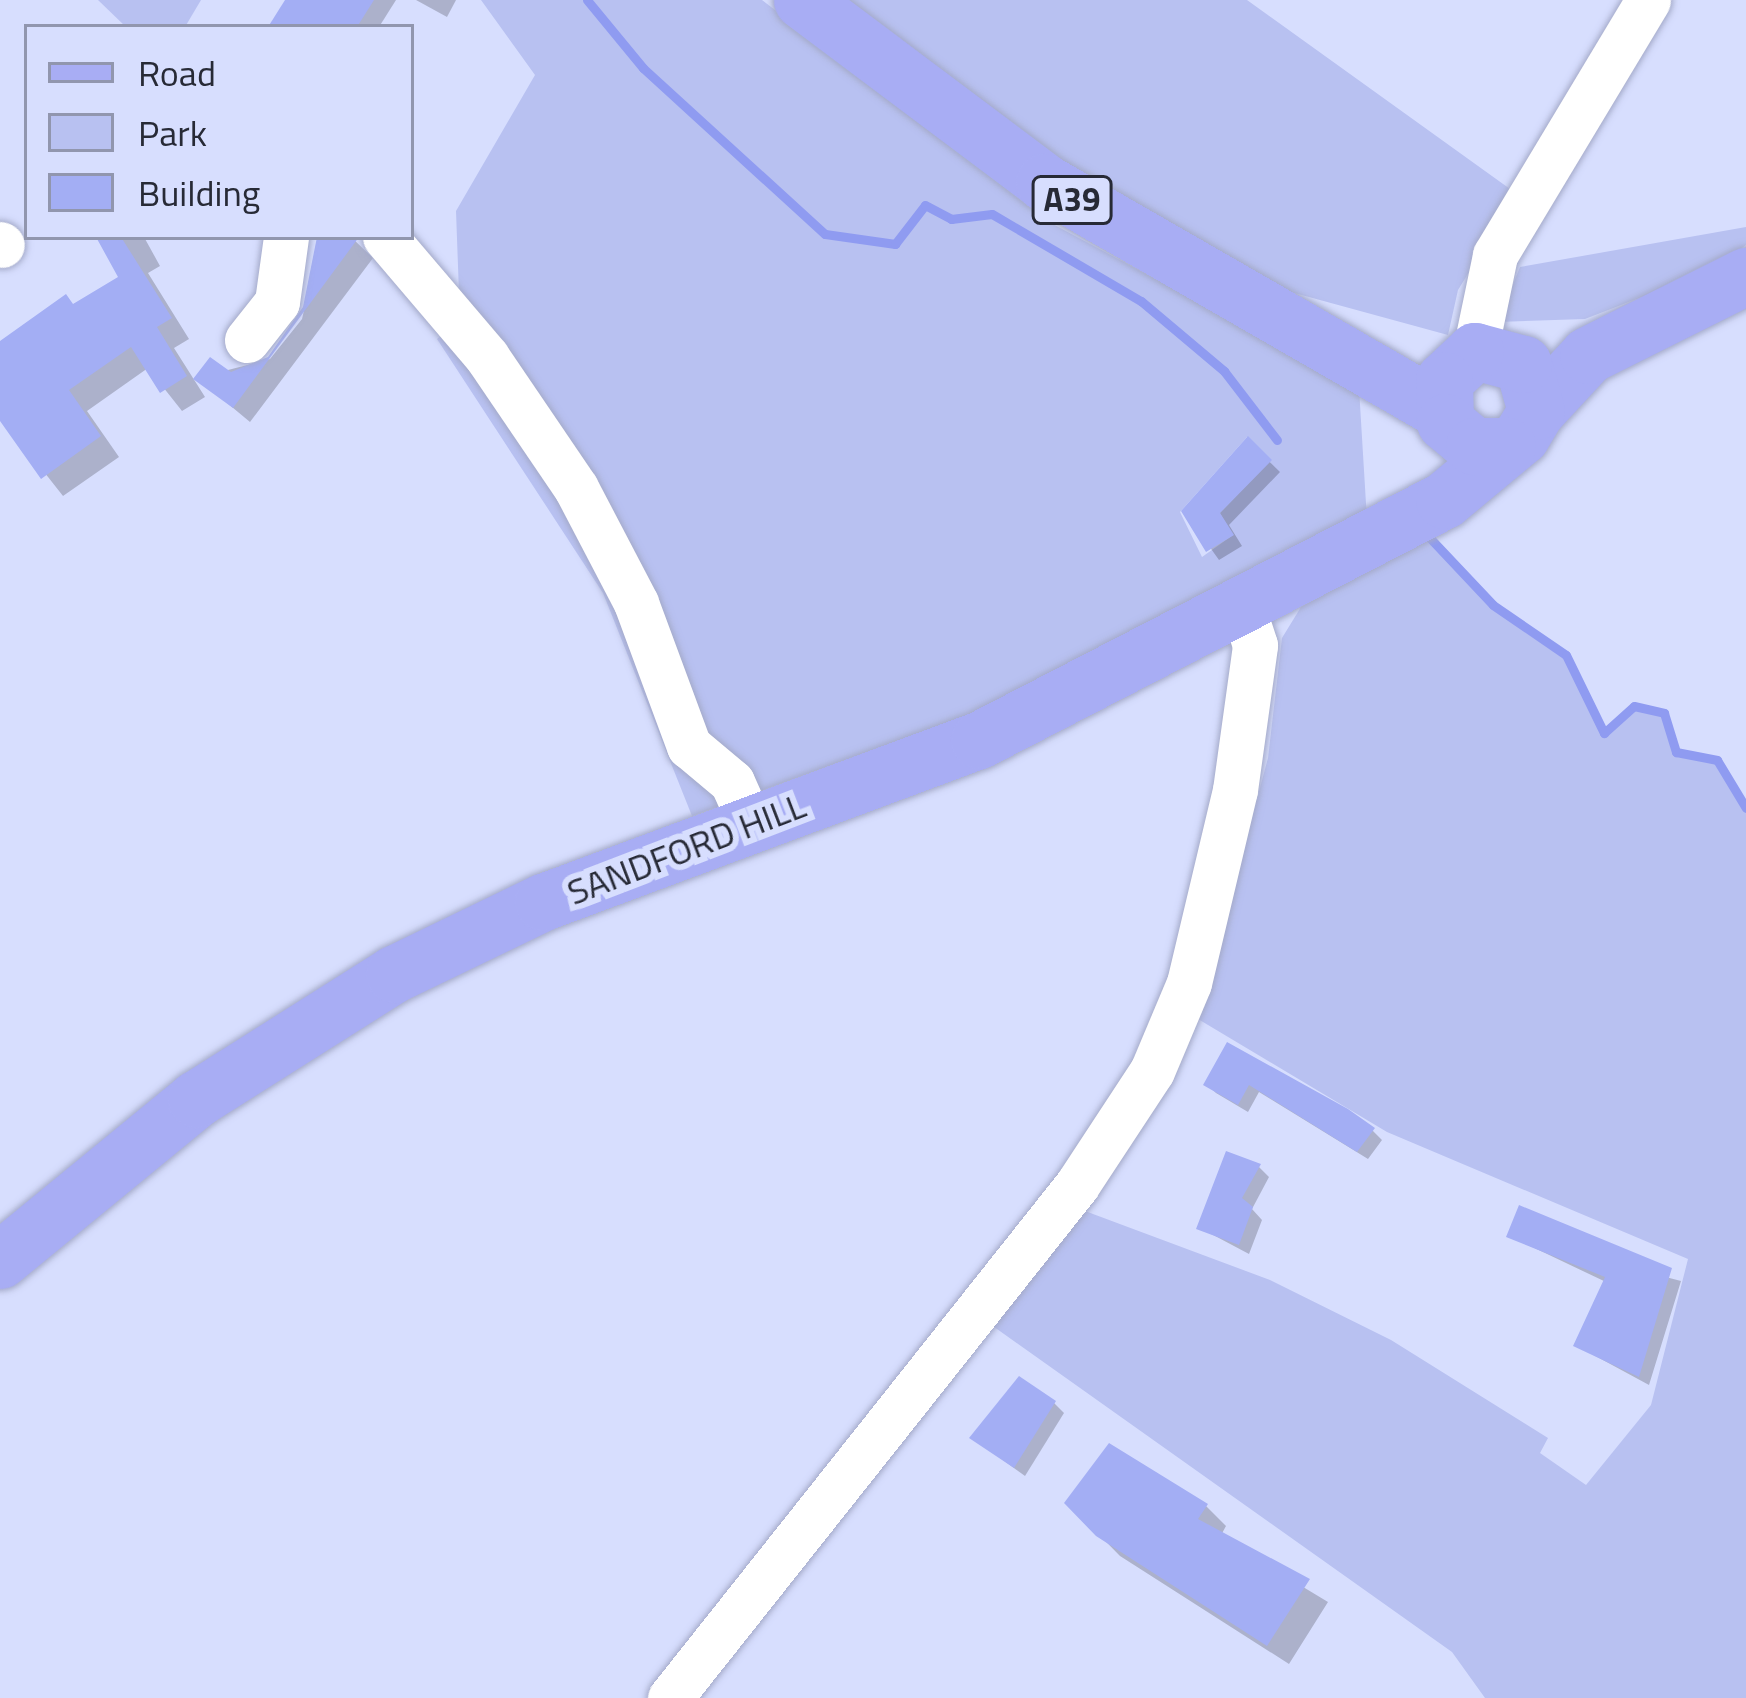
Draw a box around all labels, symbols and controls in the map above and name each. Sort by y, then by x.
legend [24,24,414,240]
text: Road [138,45,216,100]
text: Park [138,105,207,160]
text: Building [138,165,260,220]
road number: A39 [1030,173,1114,227]
street label: SANDFORD HILL [561,783,811,913]

